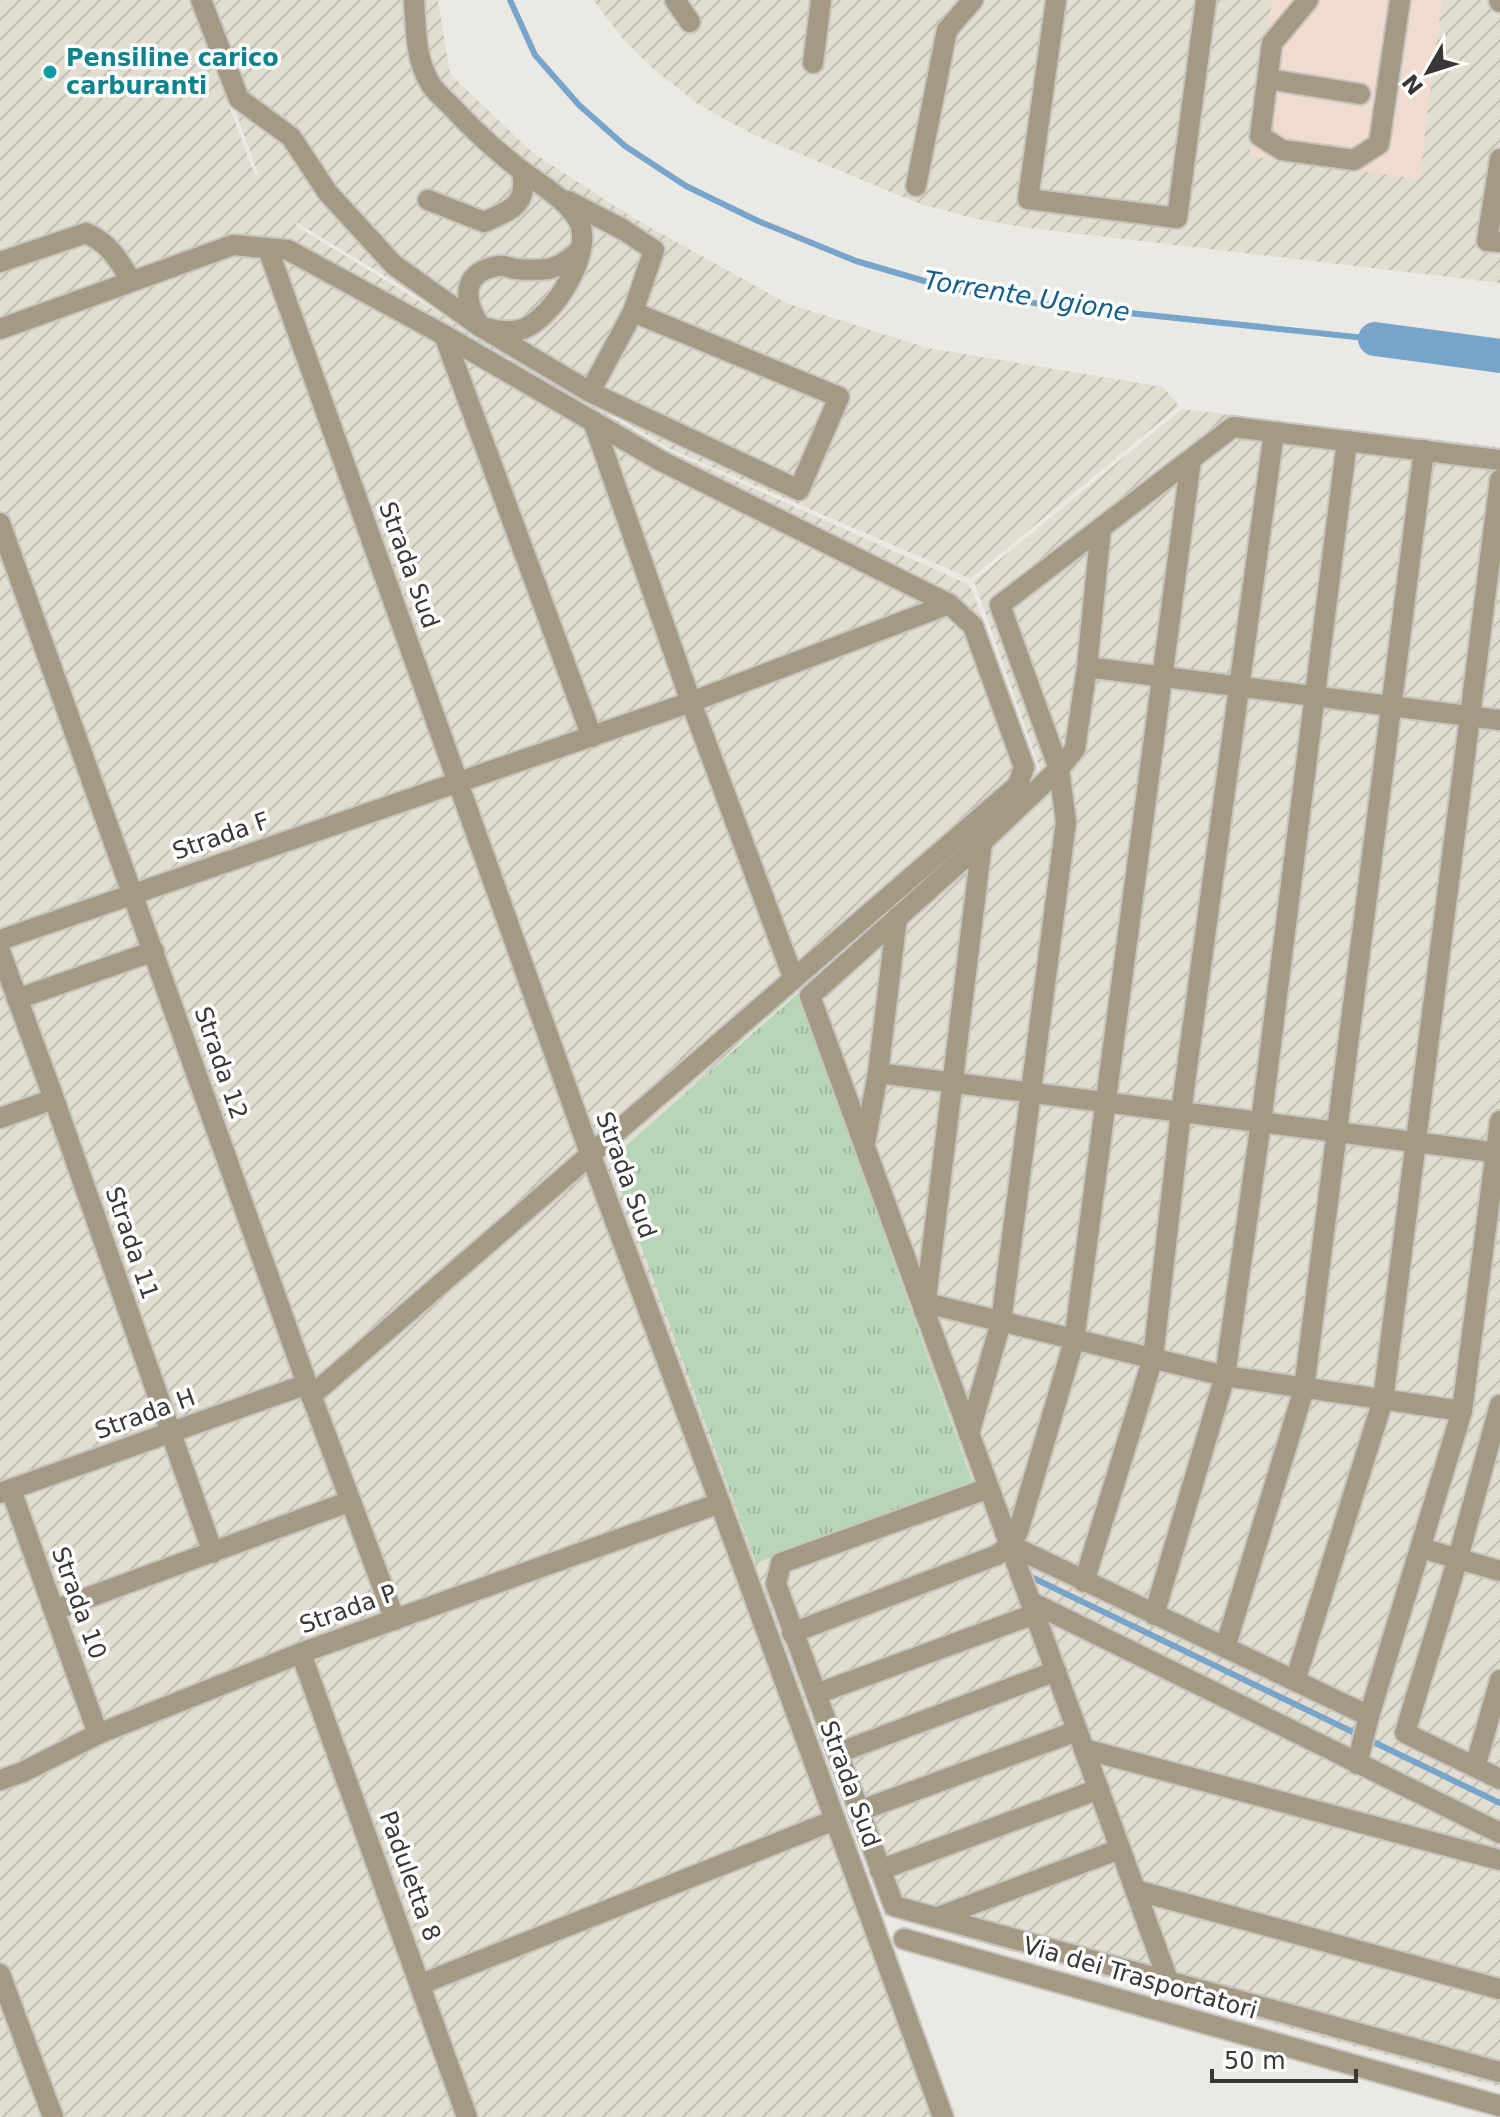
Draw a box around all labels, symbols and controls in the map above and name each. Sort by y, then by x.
north arrow [1388,32,1468,112]
place label: Pensiline carico carburanti [66,44,279,100]
marker: Pensiline carico carburanti [41,63,59,81]
text: N [1397,69,1428,99]
water label: Torrente Ugione [922,265,1132,327]
street label: Strada Sud [373,498,445,632]
street label: Strada F [169,806,273,866]
street label: Strada 12 [189,1003,253,1123]
street label: Strada Sud [590,1108,662,1242]
street label: Strada 11 [100,1183,164,1303]
street label: Strada H [91,1383,199,1445]
street label: Strada 10 [46,1543,112,1663]
street label: Strada P [296,1579,400,1639]
street label: Strada Sud [814,1717,886,1851]
street label: Paduletta 8 [374,1807,446,1945]
street label: Via dei Trasportatori [1020,1931,1260,2025]
scale bar [1212,2033,1356,2083]
text: 50 m [1224,2047,1286,2075]

